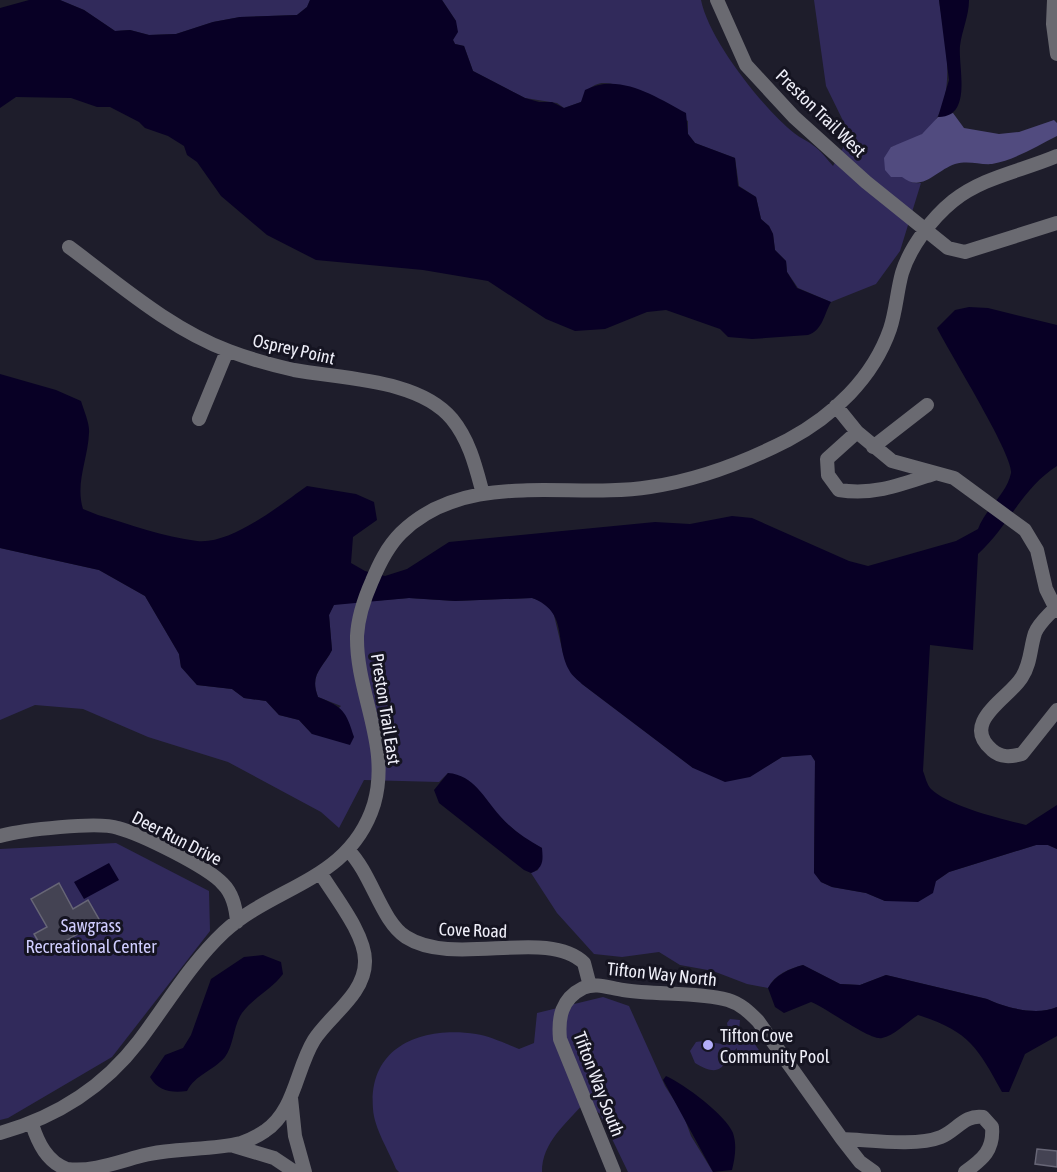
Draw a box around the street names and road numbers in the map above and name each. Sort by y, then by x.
street label: Preston Trail West [772,65,870,161]
street label: Osprey Point [251,329,337,369]
street label: Preston Trail East [367,652,405,766]
street label: Deer Run Drive [129,806,225,870]
street label: Cove Road [438,918,508,942]
street label: Tifton Way North [606,958,718,990]
street label: Tifton Way South [569,1029,629,1139]

